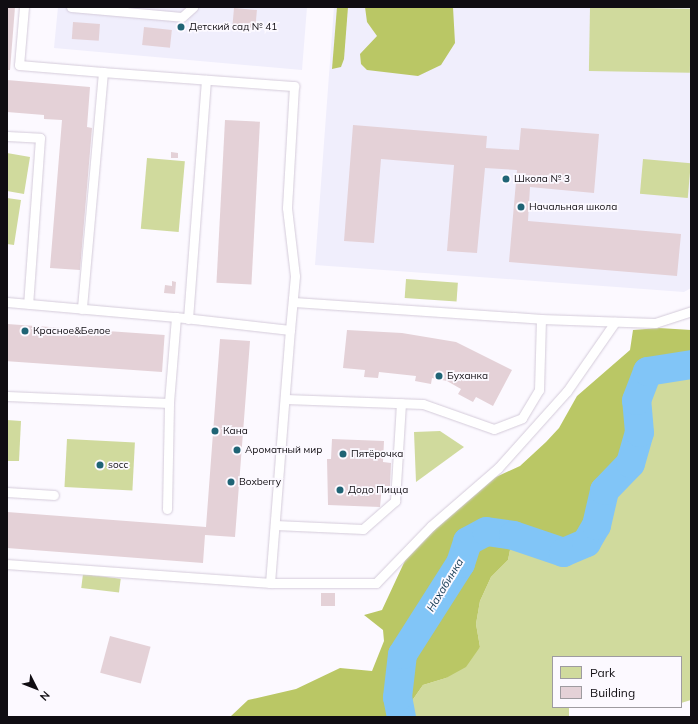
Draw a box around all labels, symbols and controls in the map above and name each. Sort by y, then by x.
place label: Детский сад № 41 [189,21,277,33]
marker: Детский сад № 41 [176,22,186,32]
place label: Школа № 3 [514,173,570,185]
marker: Школа № 3 [501,174,511,184]
place label: Начальная школа [529,201,617,213]
marker: Начальная школа [516,202,526,212]
place label: Красное&Белое [33,325,110,337]
marker: Красное&Белое [20,326,30,336]
place label: Буханка [447,370,488,382]
marker: Буханка [434,371,444,381]
place label: Кана [223,425,248,437]
marker: Кана [210,426,220,436]
place label: Ароматный мир [245,444,322,456]
marker: Ароматный мир [232,445,242,455]
place label: Пятёрочка [351,448,403,460]
marker: Пятёрочка [338,449,348,459]
place label: socc [108,459,128,471]
marker: socc [95,460,105,470]
place label: Boxberry [239,476,281,488]
marker: Boxberry [226,477,236,487]
place label: Додо Пицца [348,484,408,496]
marker: Додо Пицца [335,485,345,495]
water label: Нахабинка [424,556,466,614]
legend [552,656,682,708]
text: Park [590,665,615,680]
north arrow [16,668,56,708]
text: Building [590,685,635,700]
text: N [37,688,53,704]

